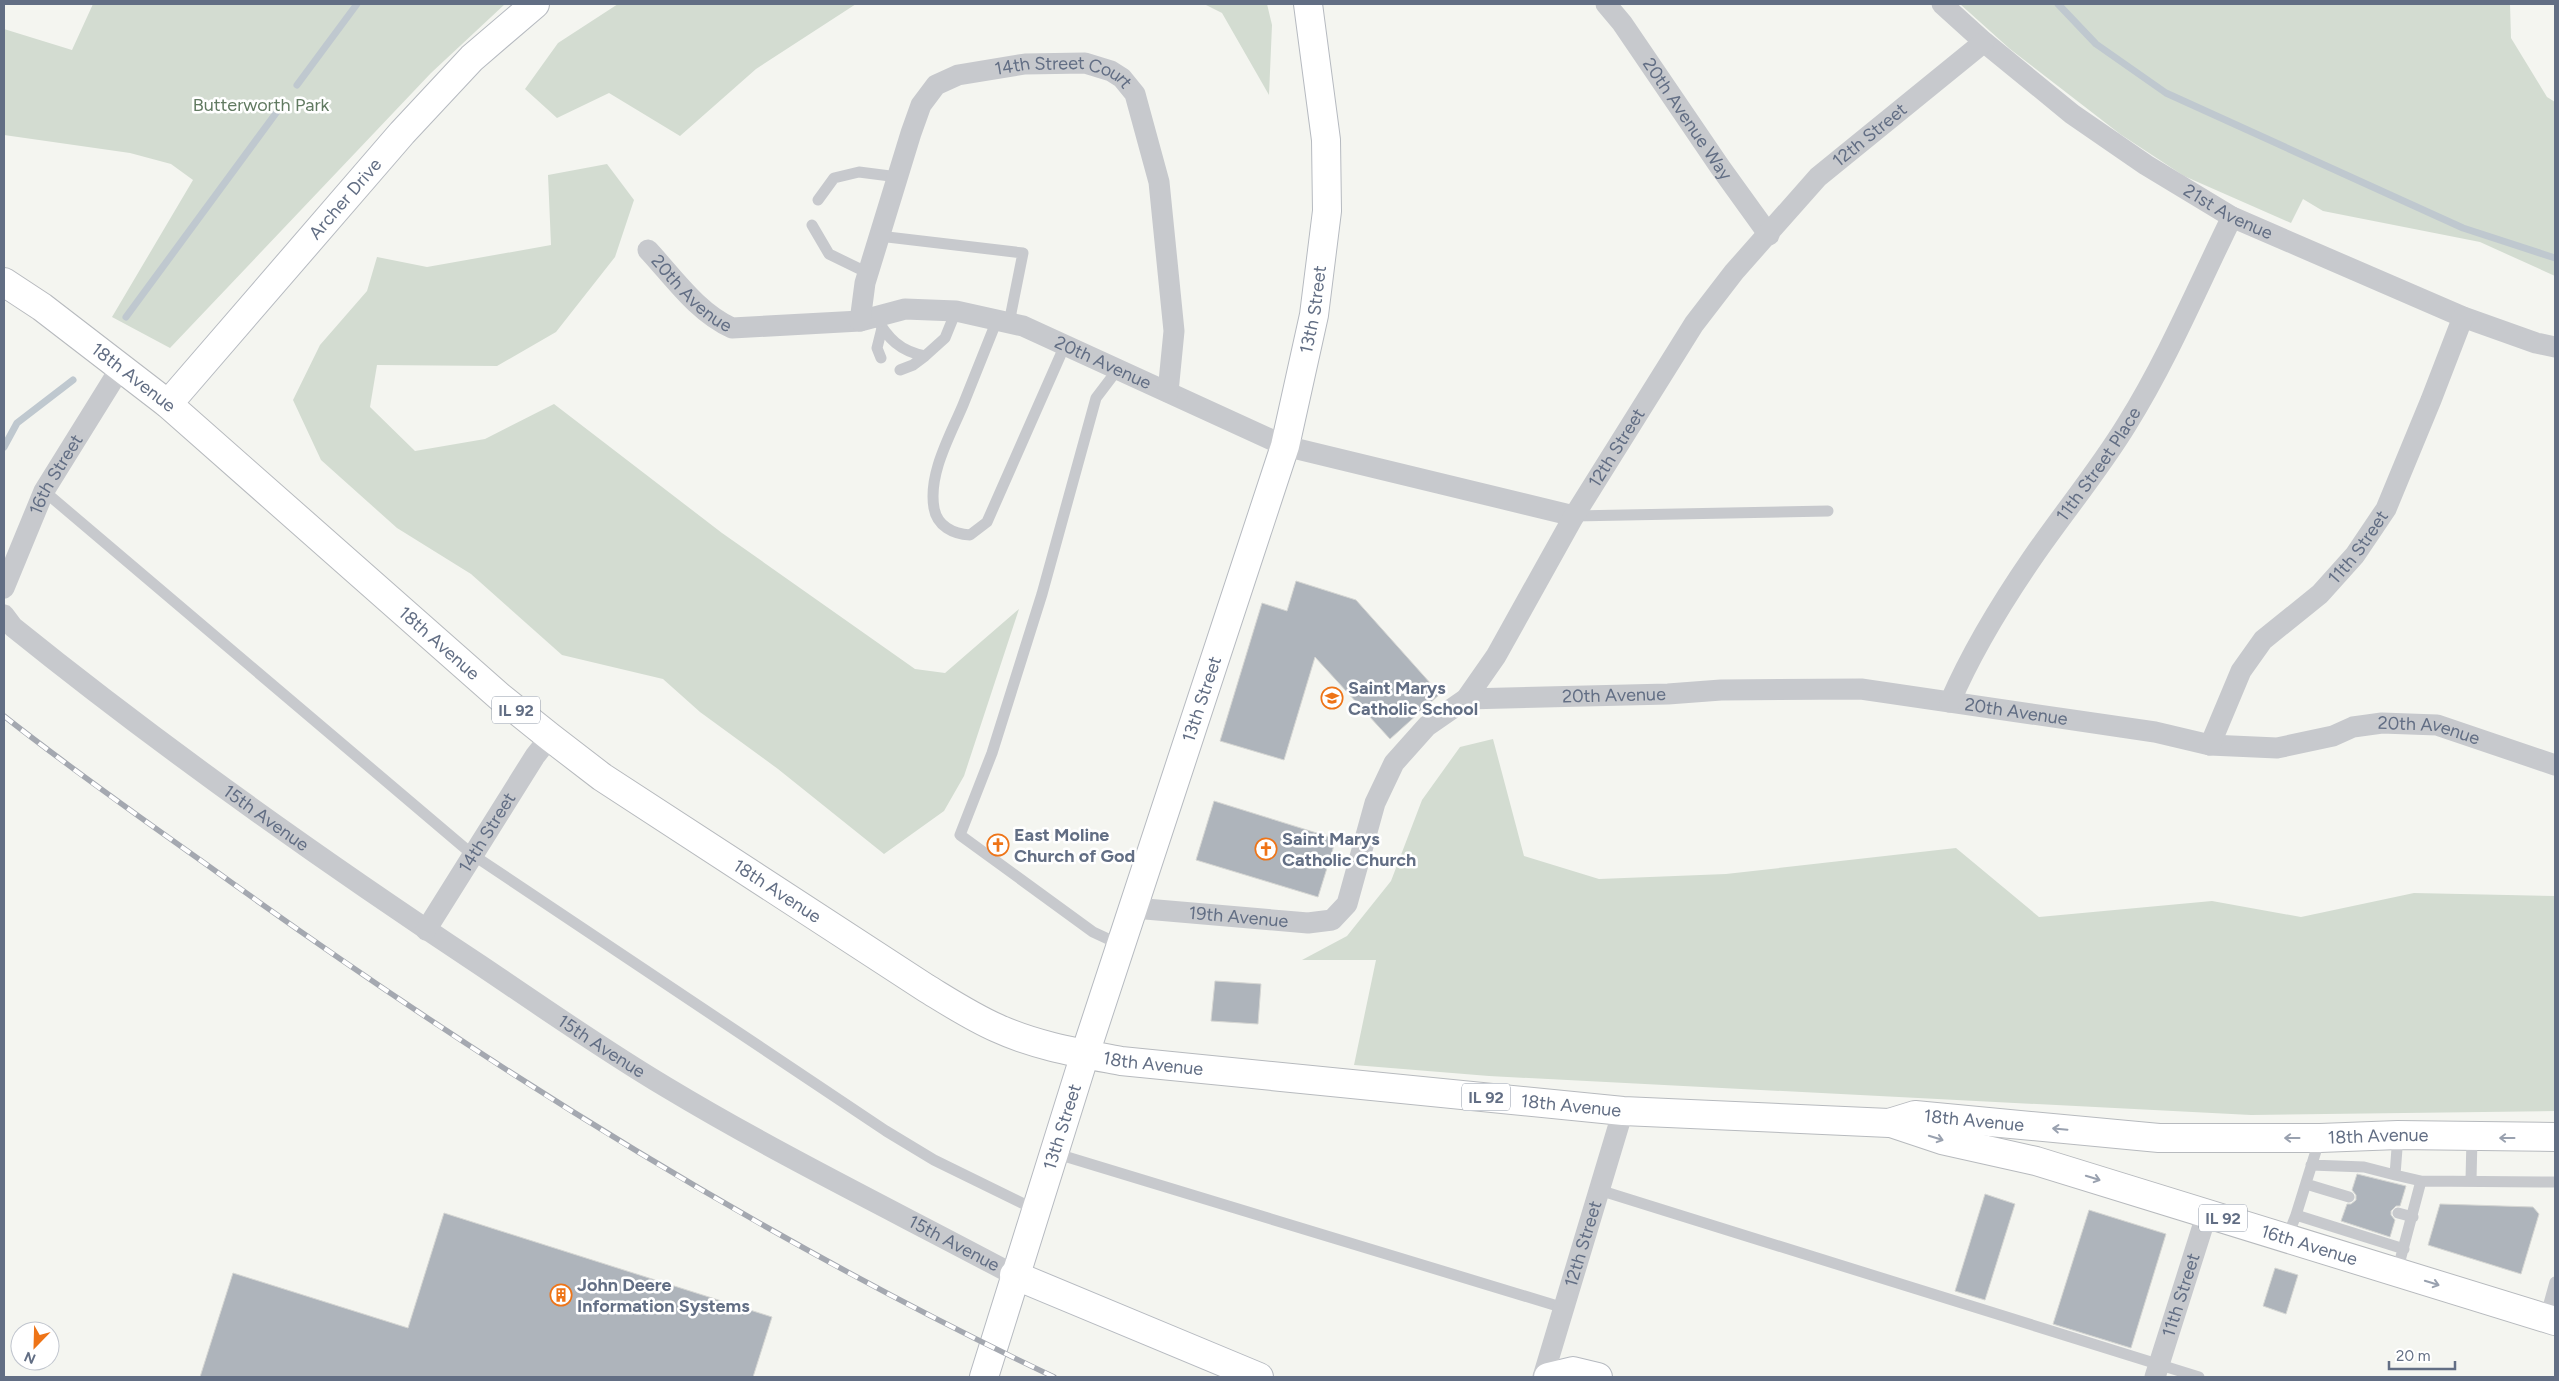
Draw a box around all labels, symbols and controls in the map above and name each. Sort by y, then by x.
street label: 14th Street Court [993,52,1137,93]
street label: 20th Avenue Way [1638,54,1737,185]
park label: Butterworth Park [193,94,330,116]
street label: 12th Street [1828,98,1911,172]
street label: Archer Drive [304,154,386,244]
street label: 21st Avenue [2179,179,2276,244]
street label: 20th Avenue [646,250,736,337]
street label: 13th Street [1295,264,1331,356]
street label: 20th Avenue [1051,331,1155,394]
street label: 18th Avenue [87,338,181,417]
street label: 11th Street Place [2051,403,2146,526]
street label: 12th Street [1584,404,1650,491]
street label: 16th Street [24,430,88,518]
street label: 11th Street [2323,506,2393,589]
street label: 18th Avenue [394,602,484,685]
street label: 13th Street [1177,653,1226,745]
place label: Saint Marys Catholic School [1348,677,1478,720]
street label: 20th Avenue [1562,683,1666,708]
school or university icon: Saint Marys Catholic School [1320,686,1344,710]
street label: 20th Avenue [1963,693,2069,730]
road number: IL 92 [492,696,540,724]
street label: 20th Avenue [2377,712,2483,750]
street label: 15th Avenue [219,780,313,856]
street label: 14th Street [454,788,520,877]
place label: East Moline Church of God [1014,824,1135,867]
place label: Saint Marys Catholic Church [1282,828,1416,871]
church icon: East Moline Church of God [986,833,1010,857]
church icon: Saint Marys Catholic Church [1254,837,1278,861]
street label: 18th Avenue [729,854,826,928]
street label: 19th Avenue [1188,902,1289,932]
street label: 15th Avenue [554,1010,650,1083]
street label: 18th Avenue [1101,1047,1204,1080]
street label: 13th Street [1038,1081,1086,1173]
road number: IL 92 [1462,1084,1510,1110]
street label: 18th Avenue [1520,1090,1622,1122]
street label: 18th Avenue [1923,1105,2025,1136]
street label: 18th Avenue [2327,1124,2429,1149]
one-way arrow [2052,1125,2068,1134]
one-way arrow [2284,1133,2300,1143]
one-way arrow [2499,1133,2515,1142]
one-way arrow [1927,1134,1943,1144]
one-way arrow [2084,1174,2100,1184]
street label: 12th Street [1560,1198,1606,1290]
road number: IL 92 [2199,1204,2247,1232]
street label: 15th Avenue [905,1211,1004,1276]
street label: 16th Avenue [2258,1220,2360,1271]
street label: 11th Street [2157,1250,2205,1340]
place label: John Deere Information Systems [577,1274,750,1317]
one-way arrow [2424,1278,2440,1288]
building icon: John Deere Information Systems [549,1283,573,1307]
north arrow [10,1321,60,1371]
scale bar [2389,1338,2455,1370]
text: 20 m [2396,1347,2430,1365]
text: N [22,1348,38,1367]

